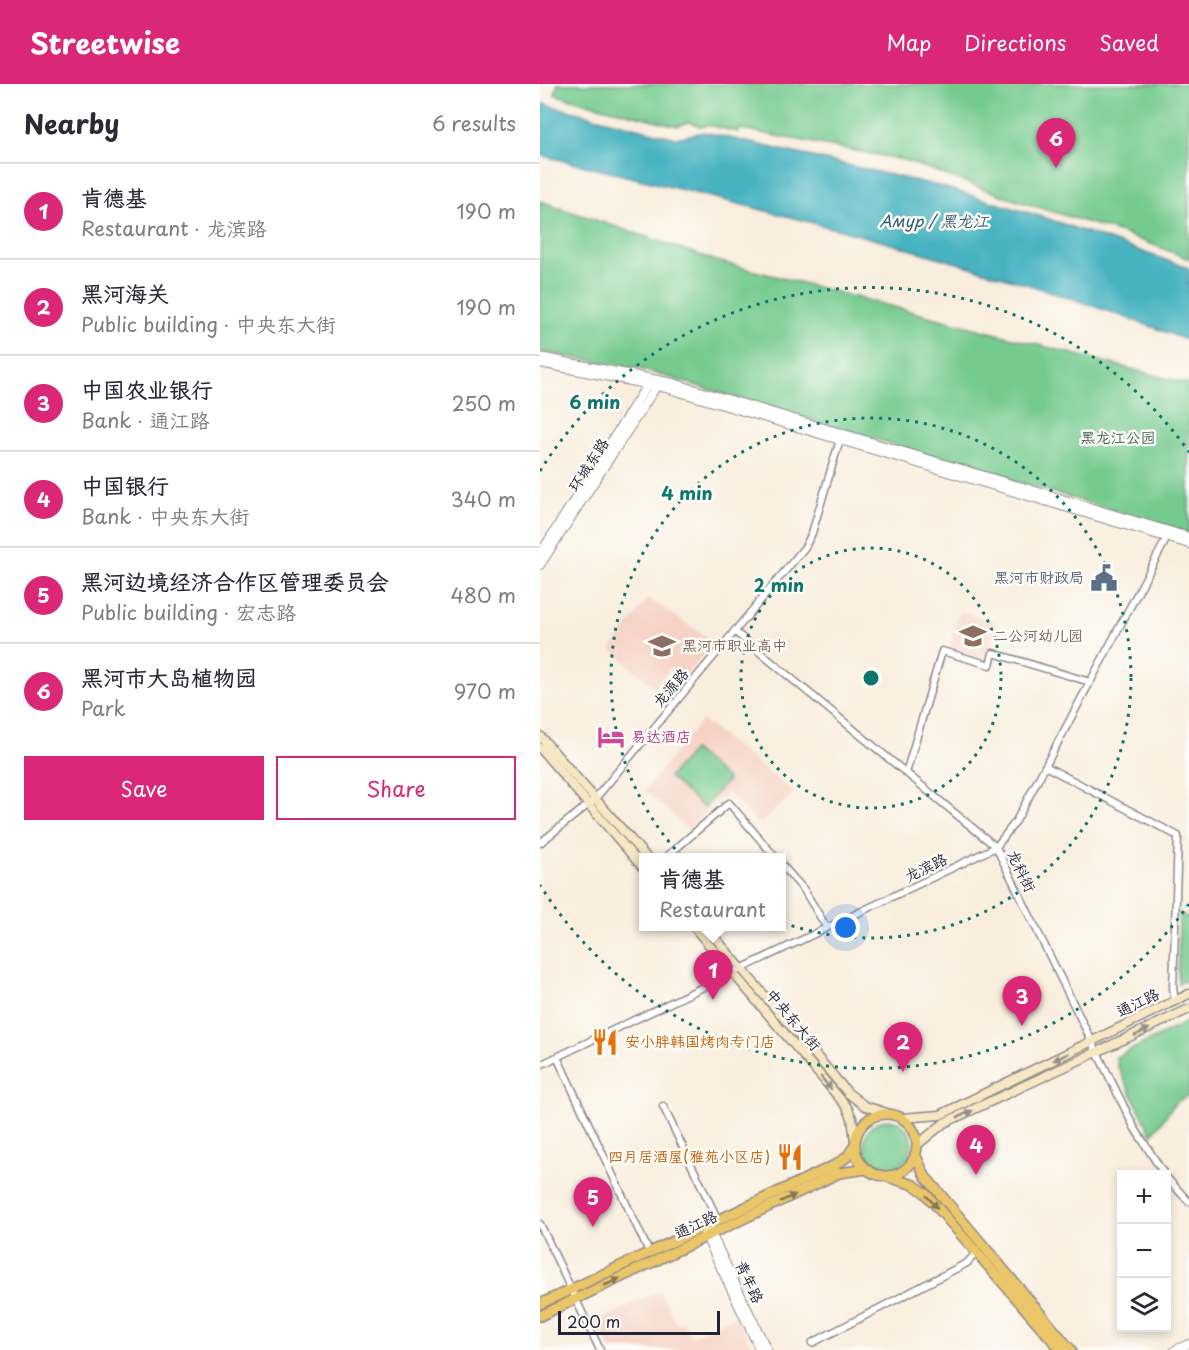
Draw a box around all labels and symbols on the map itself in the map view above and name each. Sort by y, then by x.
pin: 6 [1036,118,1076,168]
water label: Амур / 黑龙江 [880,208,989,232]
text: 6 min [570,388,620,415]
park label: 黑龙江公园 [1080,425,1156,448]
street label: 环城东路 [562,433,614,496]
text: 4 min [661,479,713,506]
public building icon: 黑河市财政局 [1089,563,1119,593]
place label: 黑河市财政局 [994,565,1084,588]
text: 2 min [754,571,804,598]
school or university icon: 二公河幼儿园 [958,621,988,651]
place label: 二公河幼儿园 [993,623,1083,646]
school or university icon: 黑河市职业高中 [647,631,677,661]
place label: 黑河市职业高中 [682,633,787,656]
street label: 龙源路 [647,662,693,712]
centre of rings [861,668,881,688]
hotel icon: 易达酒店 [596,722,626,752]
place label: 易达酒店 [631,724,691,747]
street label: 龙科街 [1002,845,1043,896]
street label: 龙滨路 [900,846,951,887]
your location [831,913,860,942]
pin: 1 [694,950,732,1000]
pin: 3 [1002,976,1042,1026]
street label: 通江路 [1112,981,1163,1022]
street label: 中央东大街 [761,983,827,1055]
pin: 2 [884,1022,922,1072]
restaurant icon: 安小胖韩国烤肉专门店 [590,1027,620,1057]
one-way arrow [1134,1027,1151,1036]
place label: 安小胖韩国烤肉专门店 [625,1029,775,1052]
one-way arrow [1052,1052,1070,1062]
one-way arrow [820,1075,833,1091]
one-way arrow [957,1109,974,1118]
pin: 4 [956,1126,996,1175]
restaurant icon: 四月居酒屋(雅苑小区店) [775,1142,805,1172]
place label: 四月居酒屋(雅苑小区店) [608,1144,770,1167]
pin: 5 [574,1178,612,1227]
one-way arrow [779,1193,796,1202]
one-way arrow [925,1194,939,1209]
street label: 通江路 [670,1204,721,1244]
street label: 青年路 [730,1256,770,1307]
one-way arrow [603,1277,620,1286]
scale bar [558,1308,720,1336]

